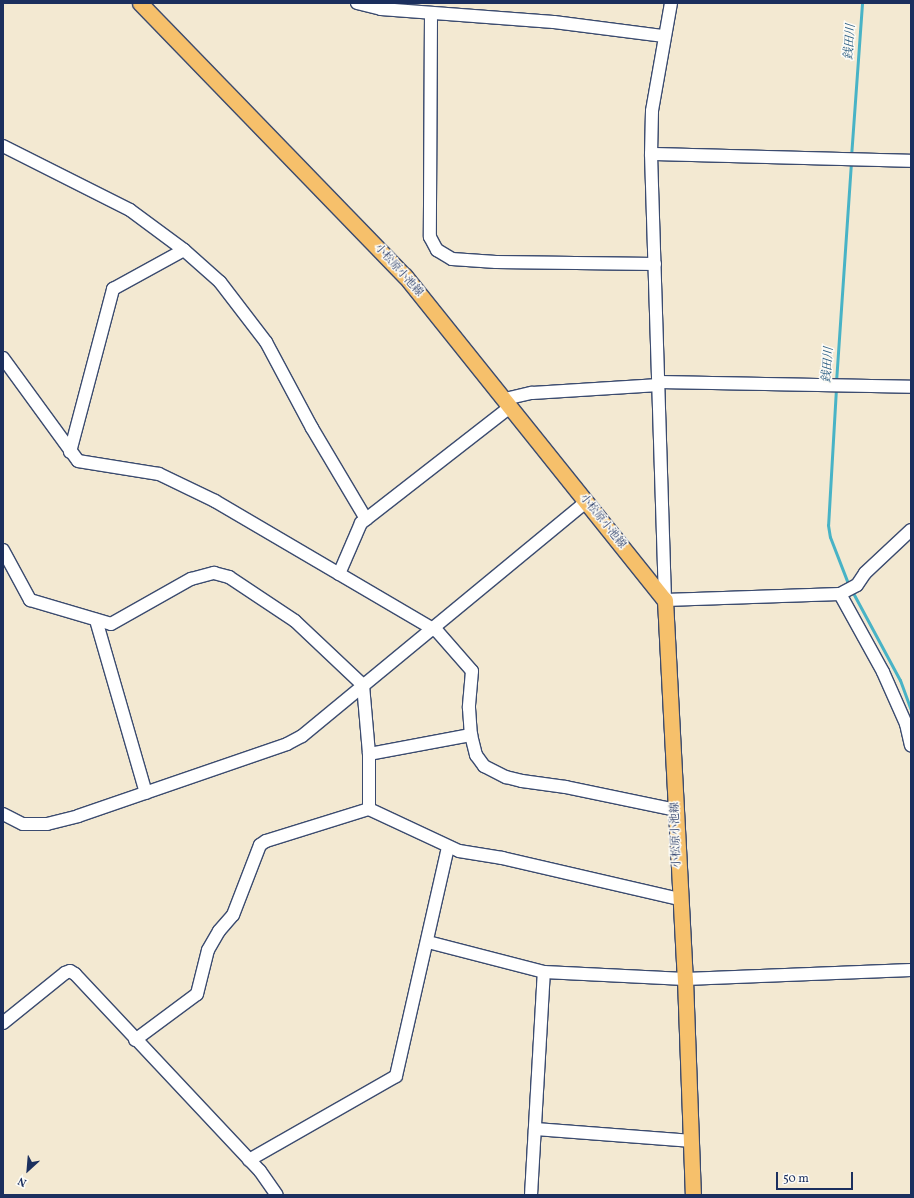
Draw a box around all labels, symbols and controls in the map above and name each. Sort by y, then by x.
water label: 銭田川 [843,24,859,60]
street label: 小松原小池線 [371,242,425,300]
water label: 銭田川 [821,347,837,383]
street label: 小松原小池線 [576,492,628,552]
street label: 小松原小池線 [669,802,685,868]
north arrow [8,1150,48,1190]
scale bar [778,1164,855,1190]
text: 50 m [783,1171,809,1187]
text: N [16,1173,29,1190]

